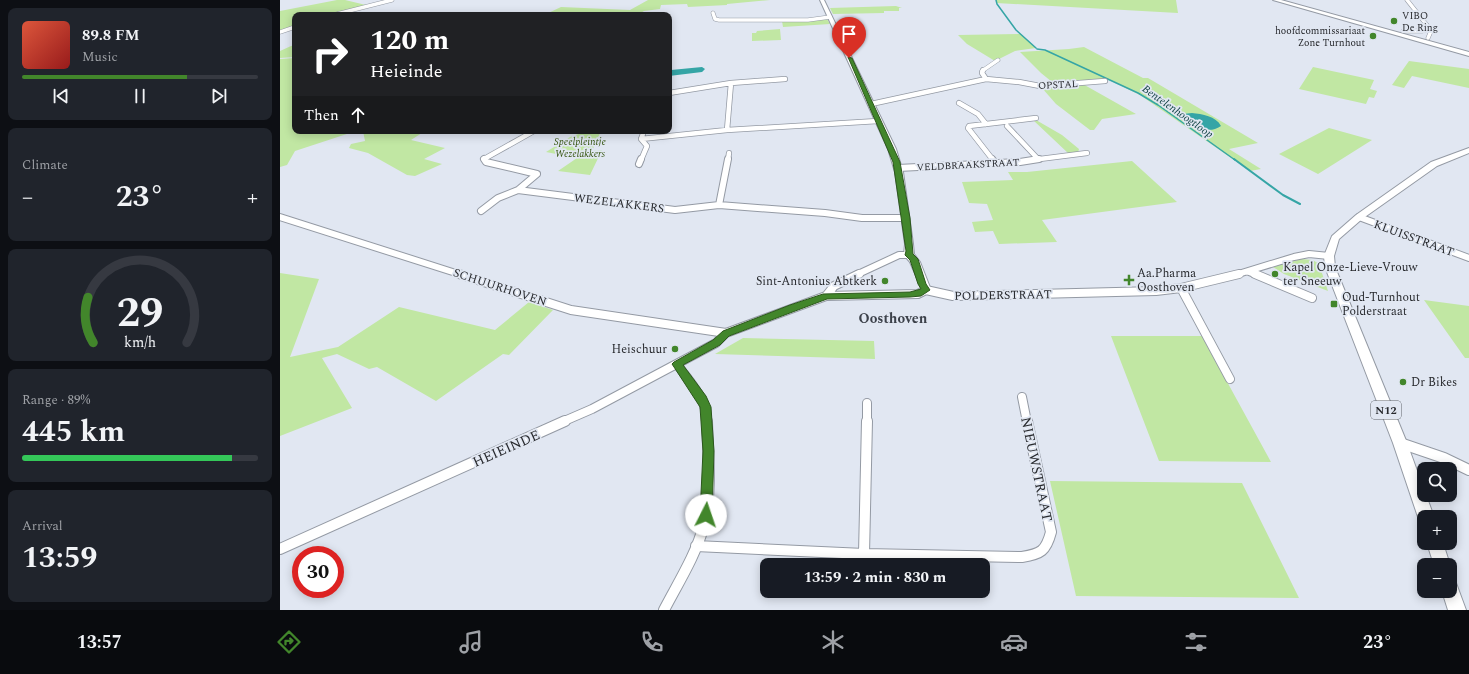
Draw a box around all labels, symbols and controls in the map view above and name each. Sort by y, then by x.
place label: VIBO De Ring [1402,8,1438,36]
marker: VIBO De Ring [1389,16,1399,26]
pin [832,17,866,58]
text: 120 m [370,19,449,62]
icon: arrive [838,23,860,45]
place label: hoofdcommissariaat Zone Turnhout [1275,23,1365,51]
text: 89.8 FM [82,24,139,47]
icon: right [304,28,356,80]
marker: hoofdcommissariaat Zone Turnhout [1368,31,1378,41]
text: Music [82,47,118,67]
text: Heieinde [370,58,443,85]
street label: OPSTAL [1038,76,1078,94]
water label: Bentelenhoogtloop [1139,80,1217,143]
icon: previous [50,85,72,107]
icon: pause [129,85,151,107]
icon: next [208,85,230,107]
text: Then [304,104,339,127]
icon: ahead [347,104,369,126]
park label: Speelpleintje Wezelakkers [554,134,607,162]
street label: VELDBRAAKSTRAAT [916,154,1020,176]
text: Climate [22,155,68,175]
text: 23° [116,174,164,220]
text: − [22,181,33,214]
text: + [247,181,258,214]
street label: WEZELAKKERS [573,189,665,218]
street label: KLUISSTRAAT [1371,215,1457,262]
place label: Kapel Onze-Lieve-Vrouw ter Sneeuw [1283,258,1419,291]
street label: SCHUURHOVEN [451,263,549,312]
place label: Aa.Pharma Oosthoven [1137,264,1196,297]
marker: Kapel Onze-Lieve-Vrouw ter Sneeuw [1270,269,1280,279]
place label: Sint-Antonius Abtkerk [756,272,877,291]
marker: Aa.Pharma Oosthoven [1124,275,1134,285]
marker: Sint-Antonius Abtkerk [880,276,890,286]
text: 29 [117,282,163,345]
street label: POLDERSTRAAT [954,285,1052,306]
place label: Oud-Turnhout Polderstraat [1342,288,1420,321]
marker: Oud-Turnhout Polderstraat [1329,299,1339,309]
district label: Oosthoven [859,308,928,329]
text: km/h [124,332,156,354]
place label: Heischuur [612,340,667,359]
marker: Heischuur [670,344,680,354]
place label: Dr Bikes [1411,373,1457,392]
marker: Dr Bikes [1398,377,1408,387]
text: Range · 89% [22,390,90,410]
road number: N12 [1371,401,1401,419]
text: 445 km [22,409,125,455]
street label: NIEUWSTRAAT [1015,415,1058,523]
street label: HEIEINDE [469,424,543,473]
map controls [1417,462,1457,598]
button: search [1417,462,1457,502]
position arrow [685,494,727,536]
button: + [1417,510,1457,550]
text: Arrival [22,516,63,536]
text: 13:59 [22,535,97,581]
speed limit sign: 30 [292,546,344,598]
button: − [1417,558,1457,598]
text: 13:59 · 2 min · 830 m [804,566,946,589]
icon: directions [275,628,303,656]
icon: music [457,628,485,656]
icon: phone [638,628,666,656]
icon: climate [819,628,847,656]
icon: car [1000,628,1028,656]
icon: filters [1182,628,1210,656]
text: 13:57 [77,629,122,656]
text: 23° [1363,629,1392,656]

